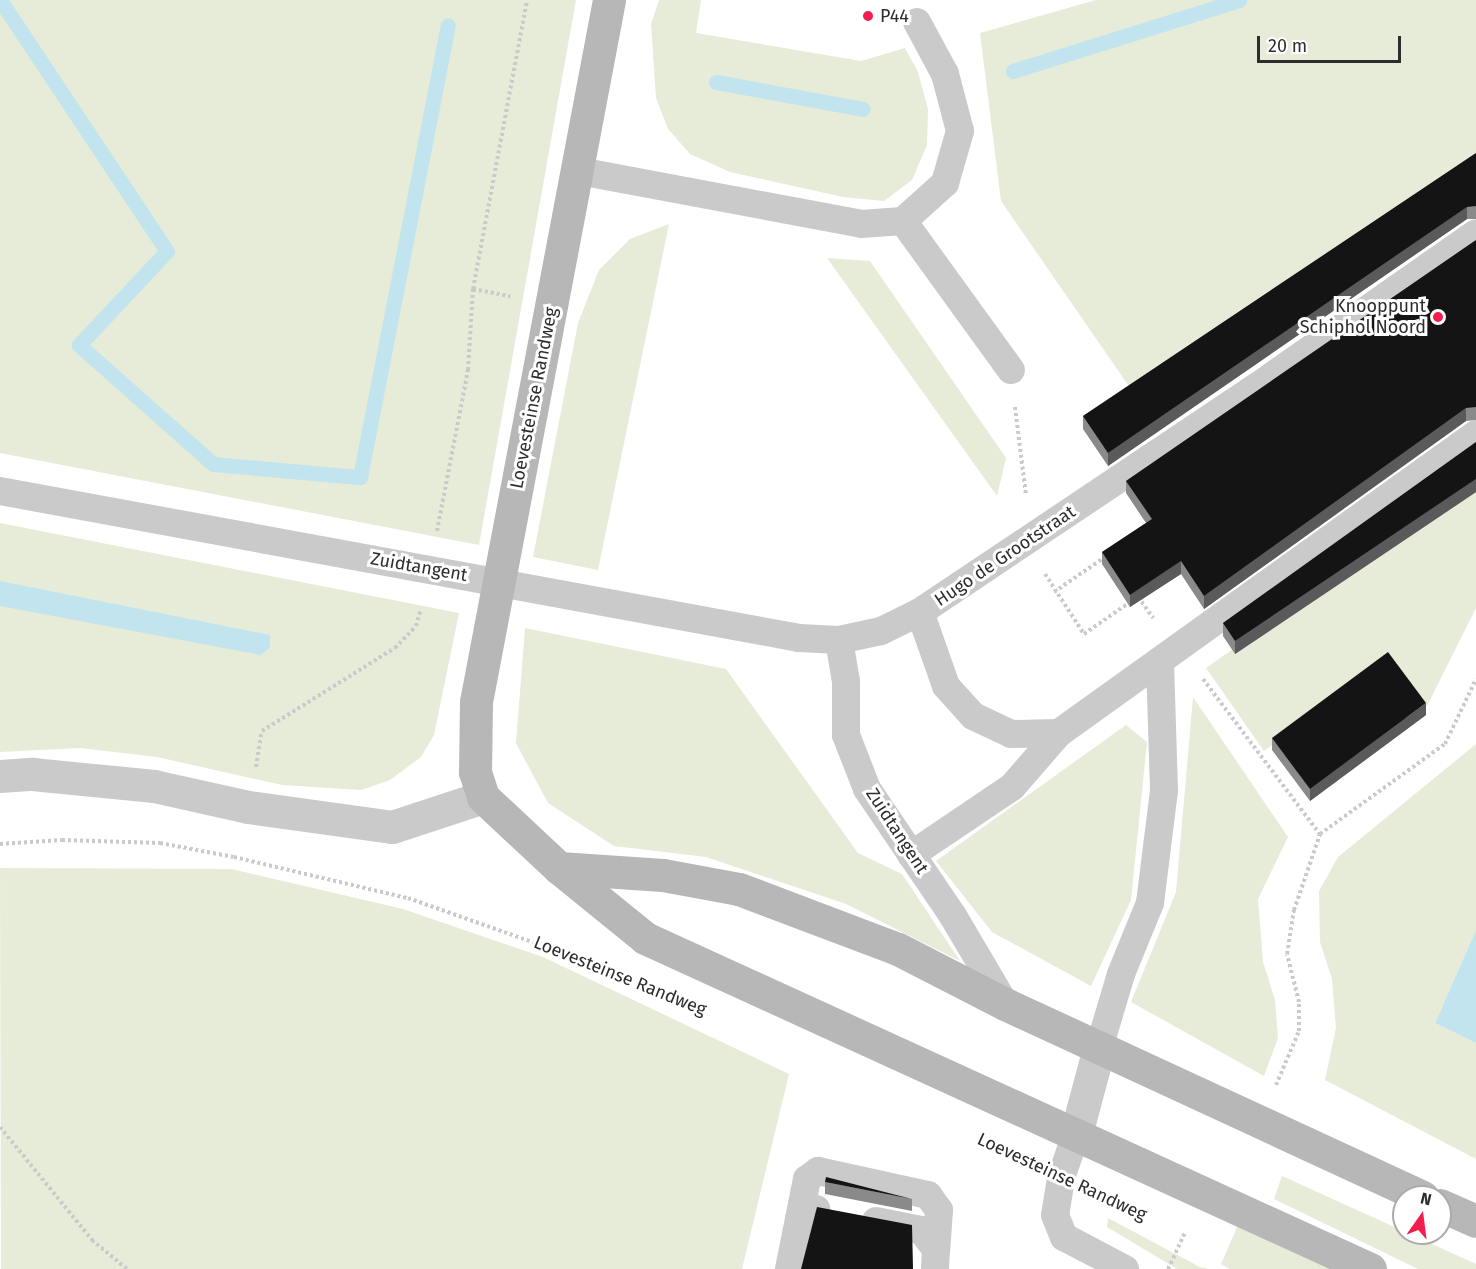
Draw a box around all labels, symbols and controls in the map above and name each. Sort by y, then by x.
place label: P44 [880,5,909,27]
marker: P44 [861,9,875,23]
scale bar [1260,24,1404,62]
text: 20 m [1268,35,1307,57]
place label: Knooppunt Schiphol Noord [1300,296,1426,338]
street label: Loevesteinse Randweg [506,305,562,491]
marker: Knooppunt Schiphol Noord [1431,310,1445,324]
street label: Hugo de Grootstraat [931,501,1079,611]
street label: Zuidtangent [369,548,469,586]
street label: Zuidtangent [861,784,933,878]
street label: Loevesteinse Randweg [531,931,709,1021]
street label: Loevesteinse Randweg [974,1128,1150,1226]
north arrow [1392,1185,1452,1245]
text: N [1419,1188,1433,1209]

